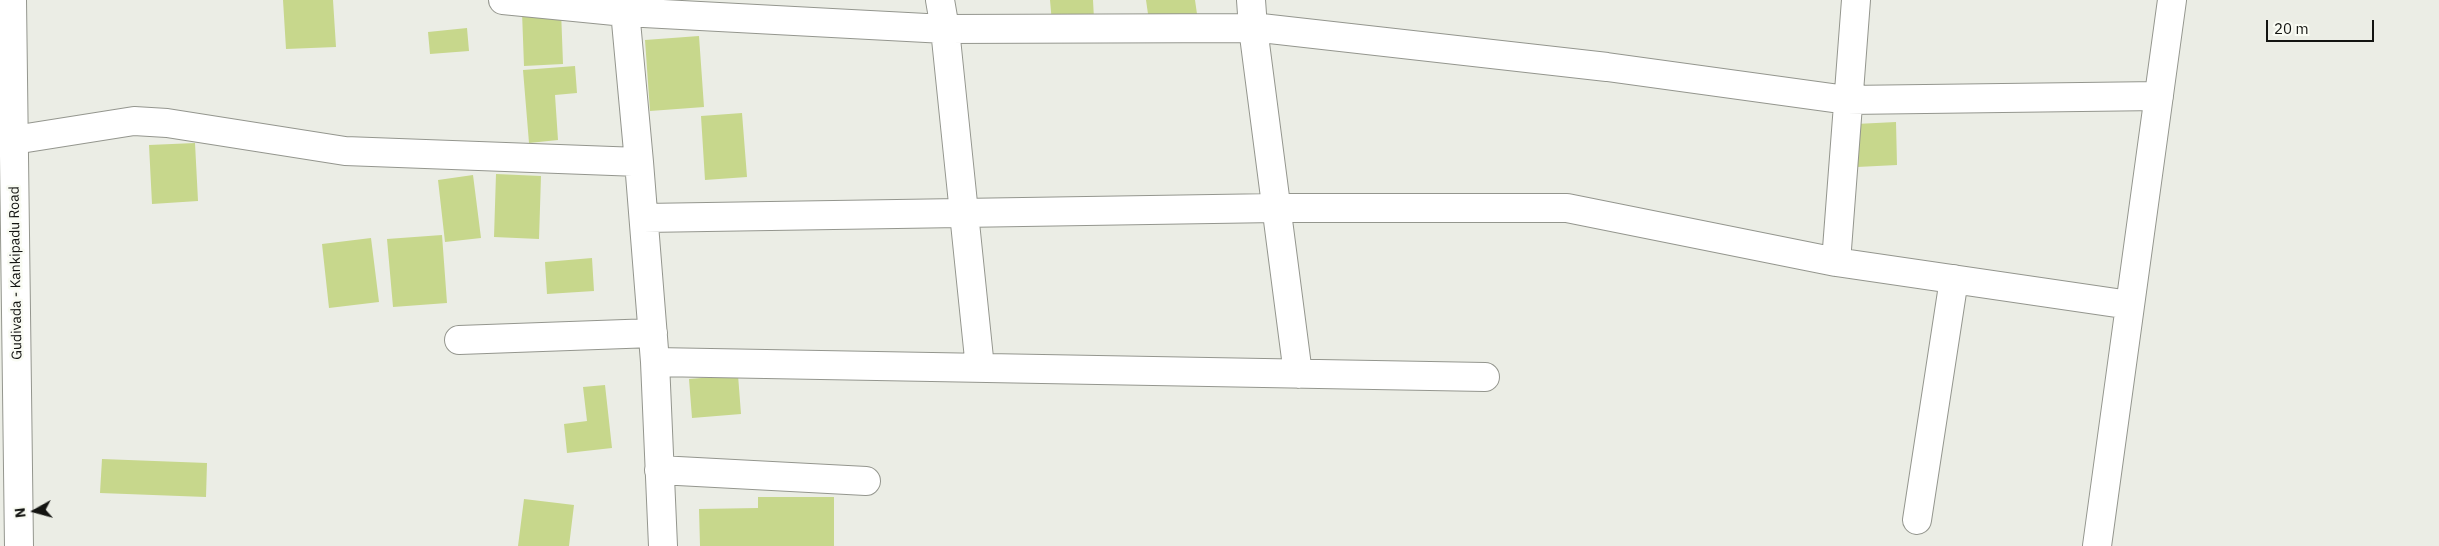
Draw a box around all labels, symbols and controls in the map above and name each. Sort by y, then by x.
scale bar [2269,10,2376,42]
text: 20 m [2274,19,2309,38]
street label: Gudivada - Kankipadu Road [6,186,26,360]
north arrow [10,486,60,536]
text: N [11,507,30,519]

